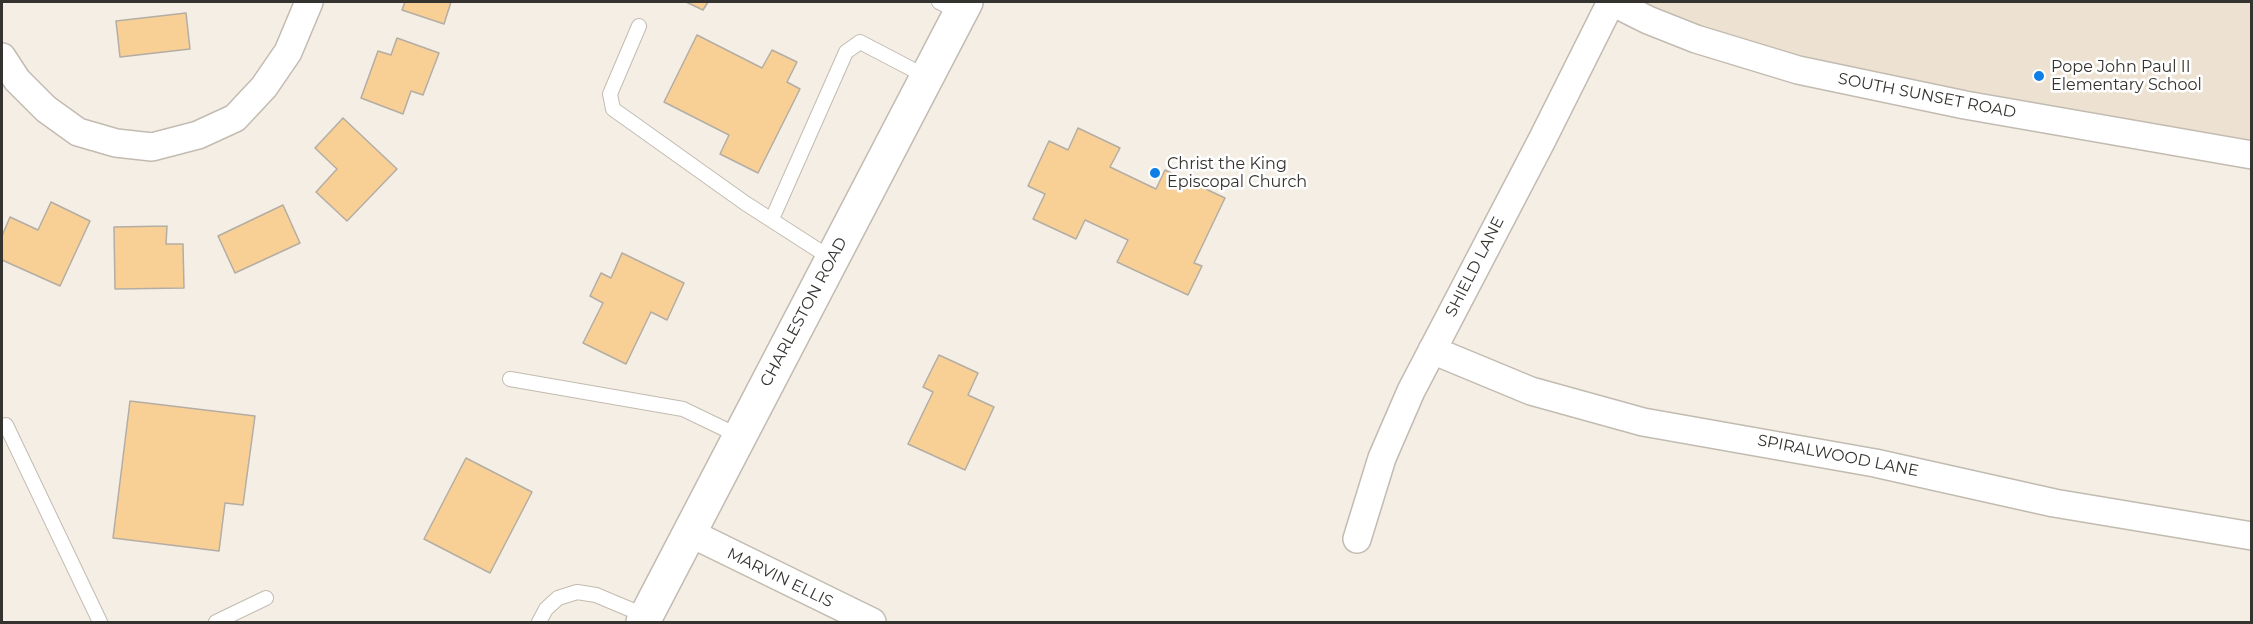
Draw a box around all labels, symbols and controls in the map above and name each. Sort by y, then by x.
place label: Pope John Paul II Elementary School [2051,57,2202,95]
street label: SOUTH SUNSET ROAD [1836,69,2018,123]
marker: Pope John Paul II Elementary School [2032,69,2046,83]
place label: Christ the King Episcopal Church [1167,154,1307,192]
marker: Christ the King Episcopal Church [1148,166,1162,180]
street label: SHIELD LANE [1442,214,1508,320]
street label: CHARLESTON ROAD [756,234,852,390]
street label: SPIRALWOOD LANE [1756,431,1920,481]
street label: MARVIN ELLIS [724,544,836,612]

